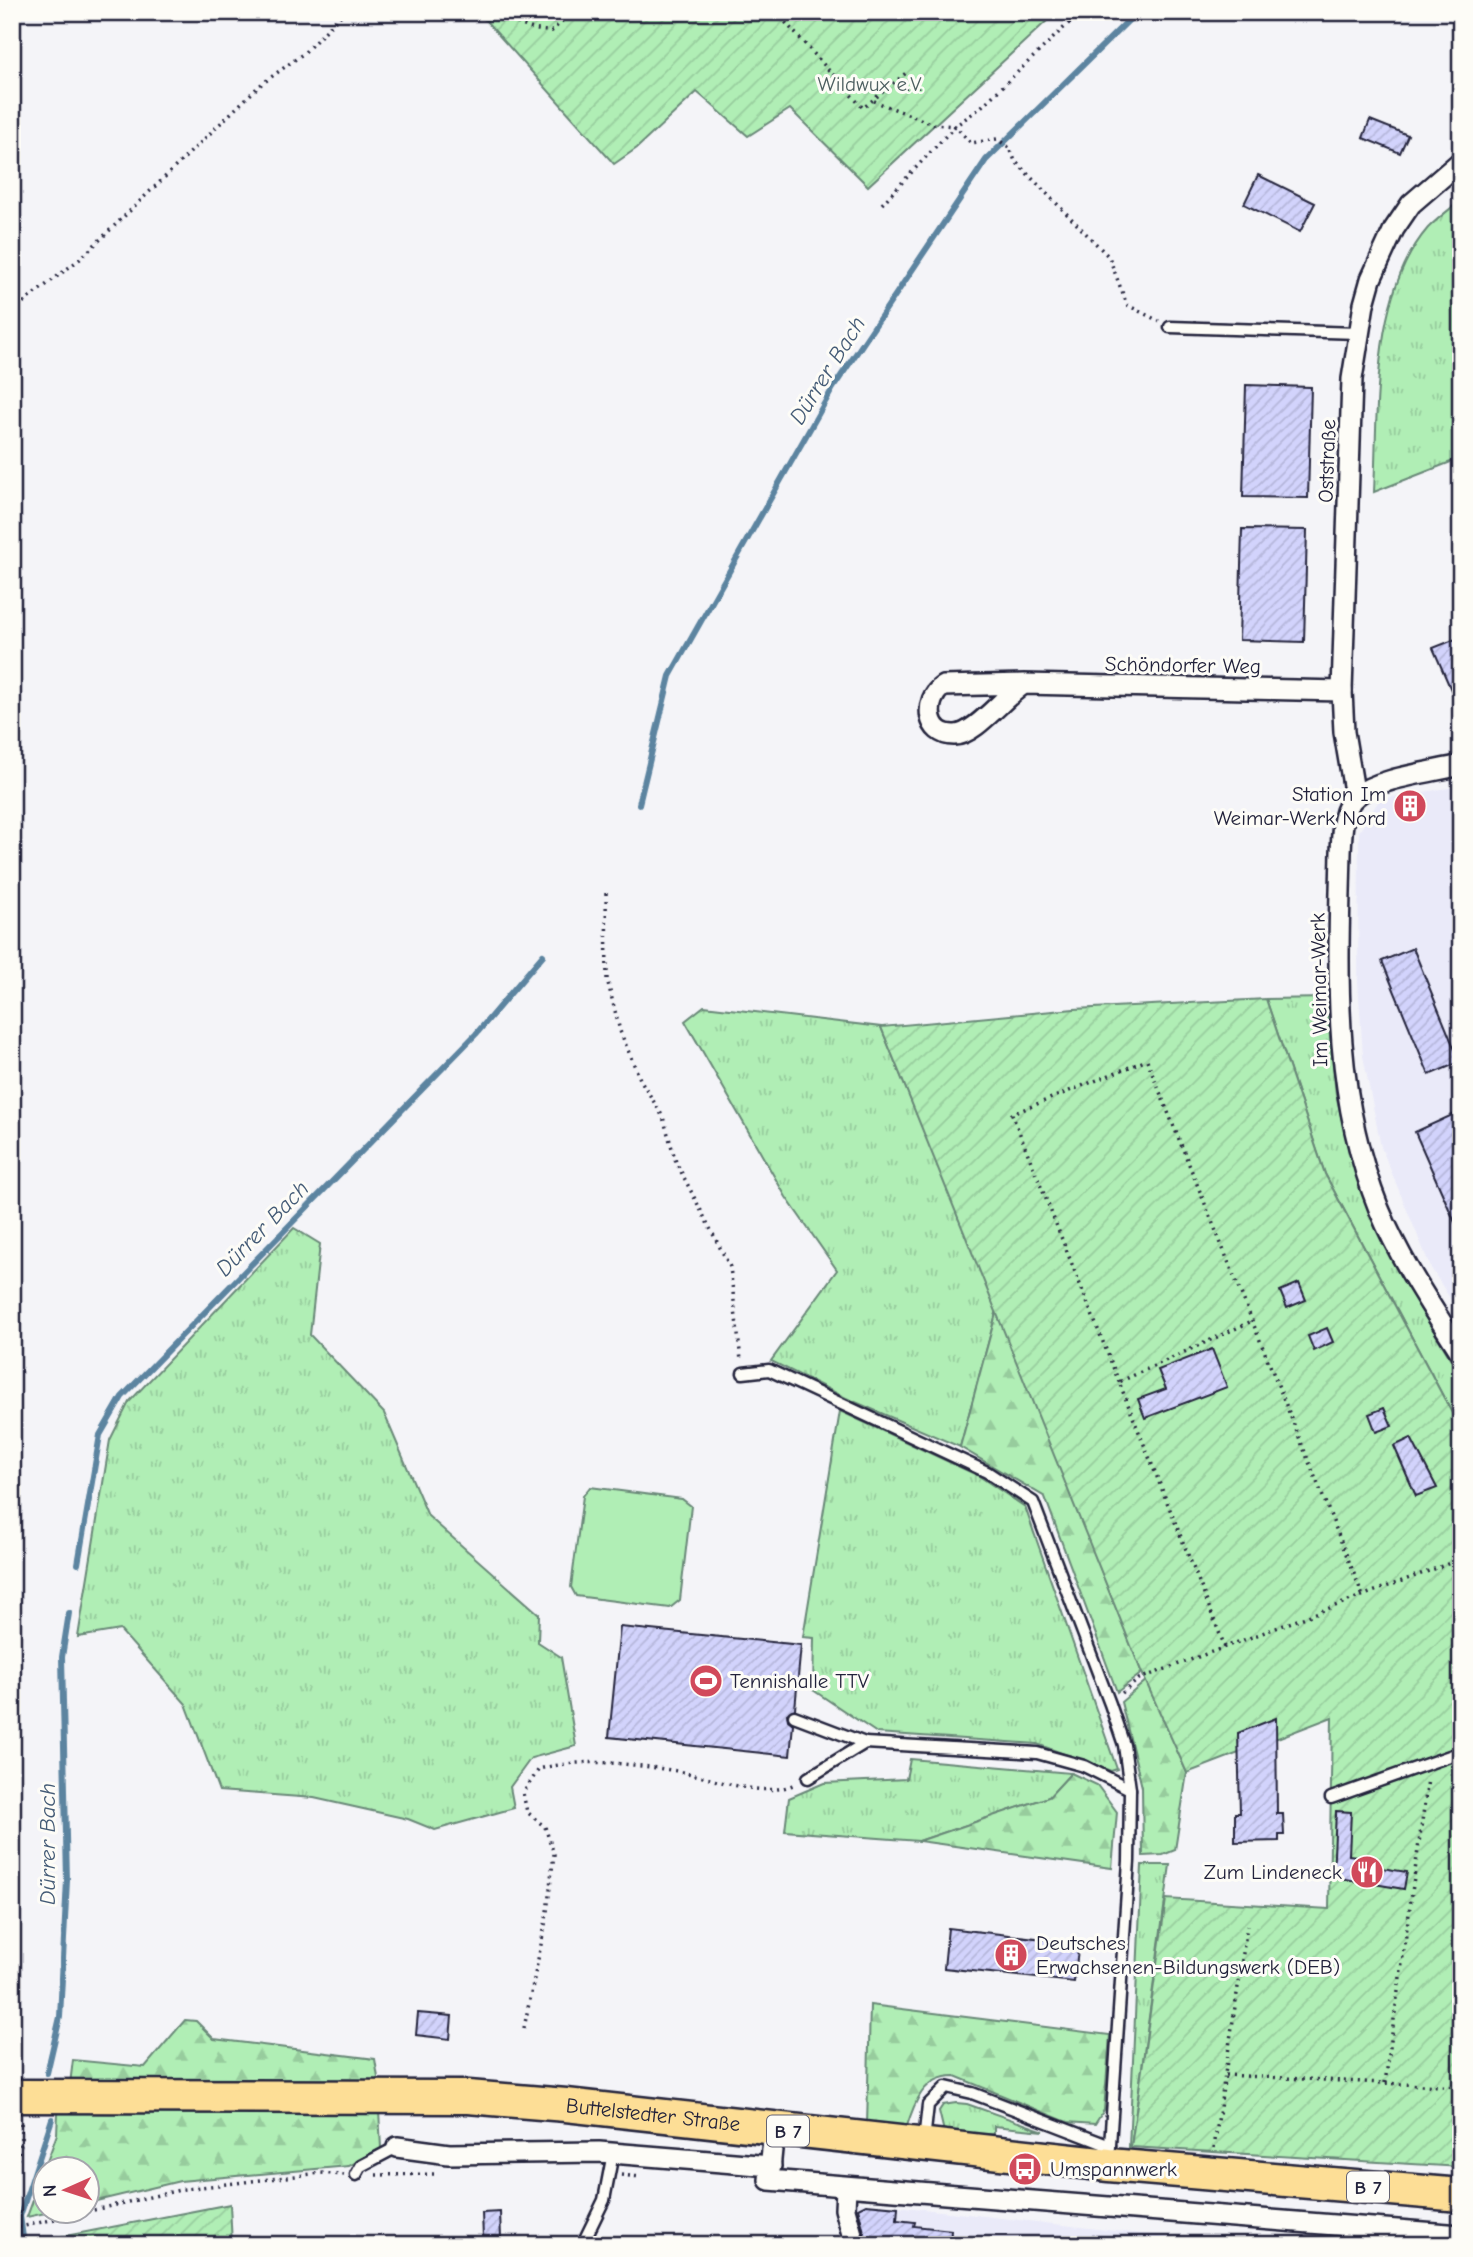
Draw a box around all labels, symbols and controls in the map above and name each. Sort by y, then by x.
park label: Wildwux e.V. [817,72,923,96]
water label: Dürrer Bach [784,311,871,429]
street label: Oststraße [1314,419,1340,503]
street label: Schöndorfer Weg [1105,652,1261,678]
place label: Station Im Weimar-Werk Nord [1214,782,1386,830]
building icon: Station Im Weimar-Werk Nord [1391,787,1429,825]
street label: Im Weimar-Werk [1306,913,1332,1067]
water label: Dürrer Bach [210,1175,314,1282]
sports icon: Tennishalle TTV [687,1662,725,1700]
place label: Tennishalle TTV [730,1669,870,1693]
water label: Dürrer Bach [34,1783,61,1905]
restaurant icon: Zum Lindeneck [1348,1853,1386,1891]
place label: Zum Lindeneck [1204,1860,1342,1884]
place label: Deutsches Erwachsenen-Bildungswerk (DEB) [1036,1931,1340,1979]
building icon: Deutsches Erwachsenen-Bildungswerk (DEB) [992,1936,1030,1974]
street label: Buttelstedter Straße [565,2093,742,2136]
road number: B 7 [767,2116,809,2146]
bus stop icon: Umspannwerk [1006,2150,1044,2188]
north arrow [32,2156,102,2226]
place label: Umspannwerk [1050,2157,1177,2181]
road number: B 7 [1347,2172,1389,2202]
text: N [39,2184,61,2198]

